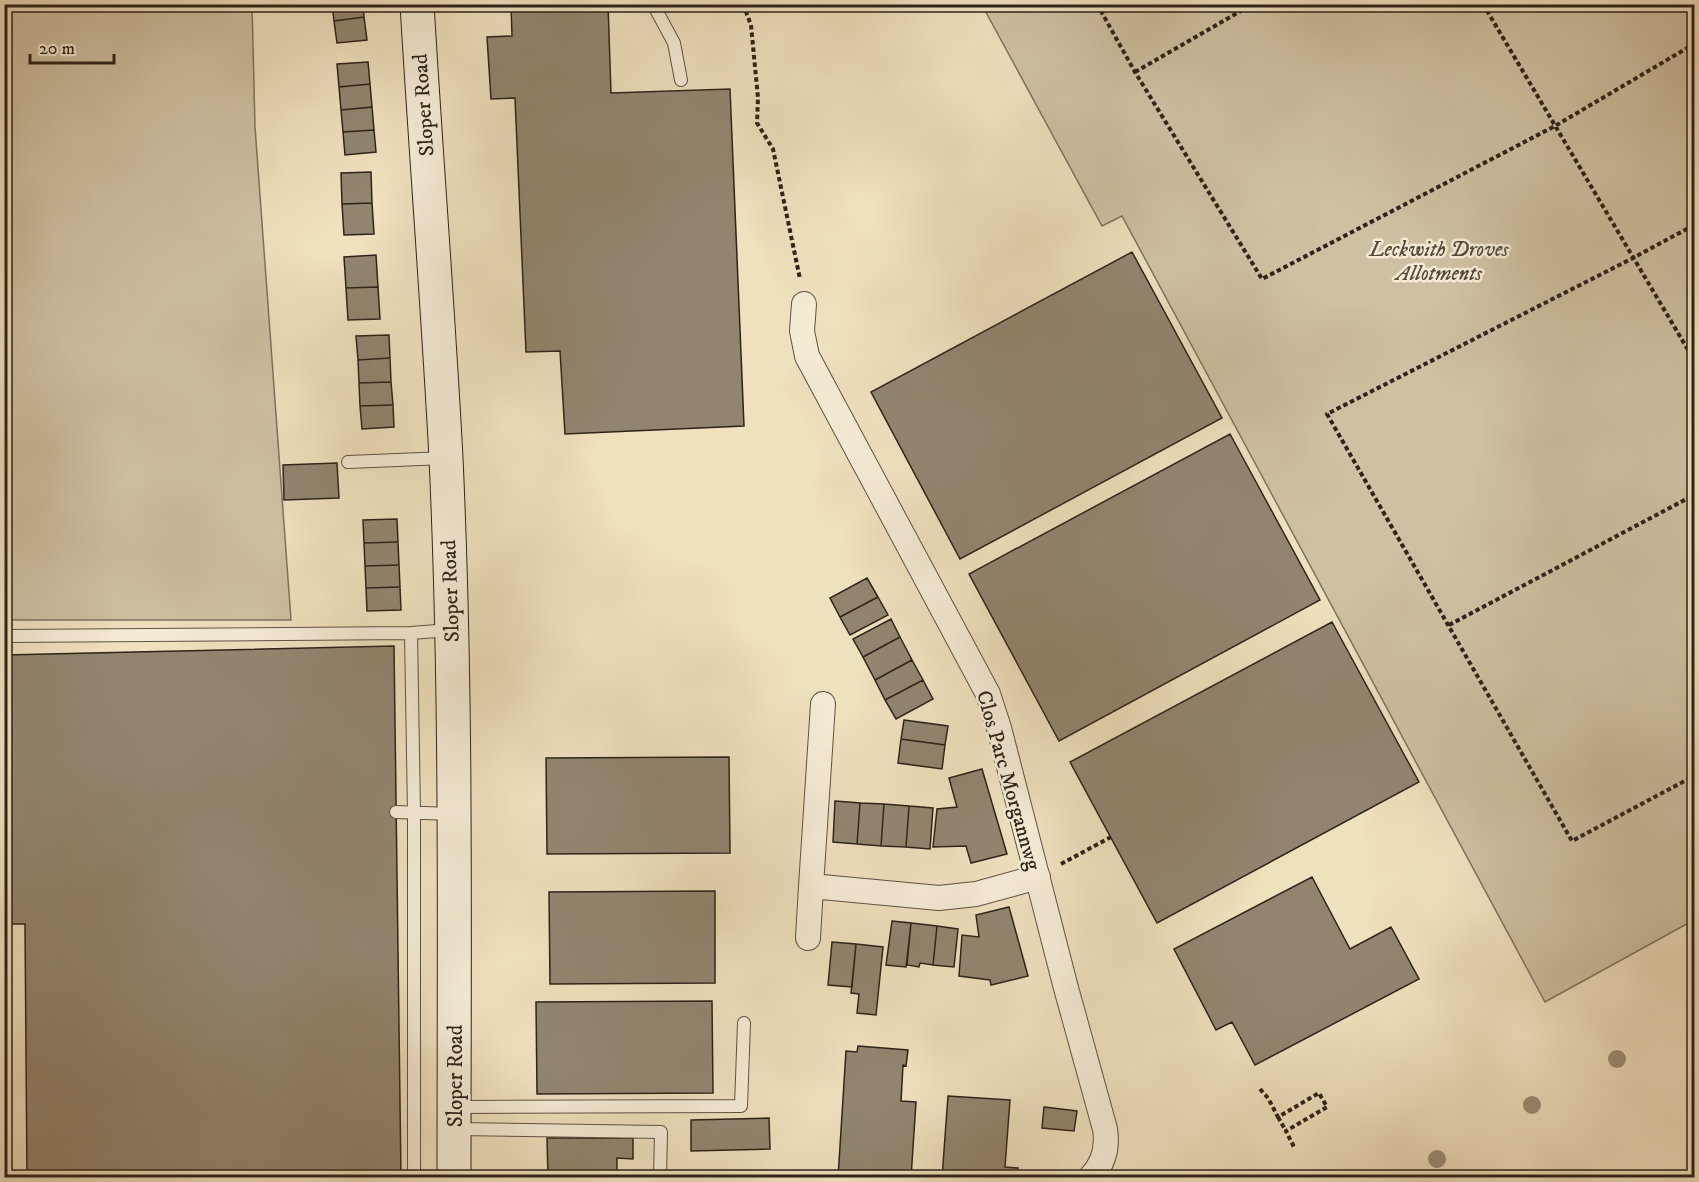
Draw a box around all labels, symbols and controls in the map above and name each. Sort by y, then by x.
scale bar [30,27,114,65]
text: 20 m [39,38,75,60]
street label: Sloper Road [407,52,441,157]
park label: Leckwith Droves Allotments [1369,237,1509,287]
street label: Sloper Road [436,539,466,643]
street label: Clos Parc Morgannwg [970,687,1046,874]
street label: Sloper Road [443,1024,469,1127]

